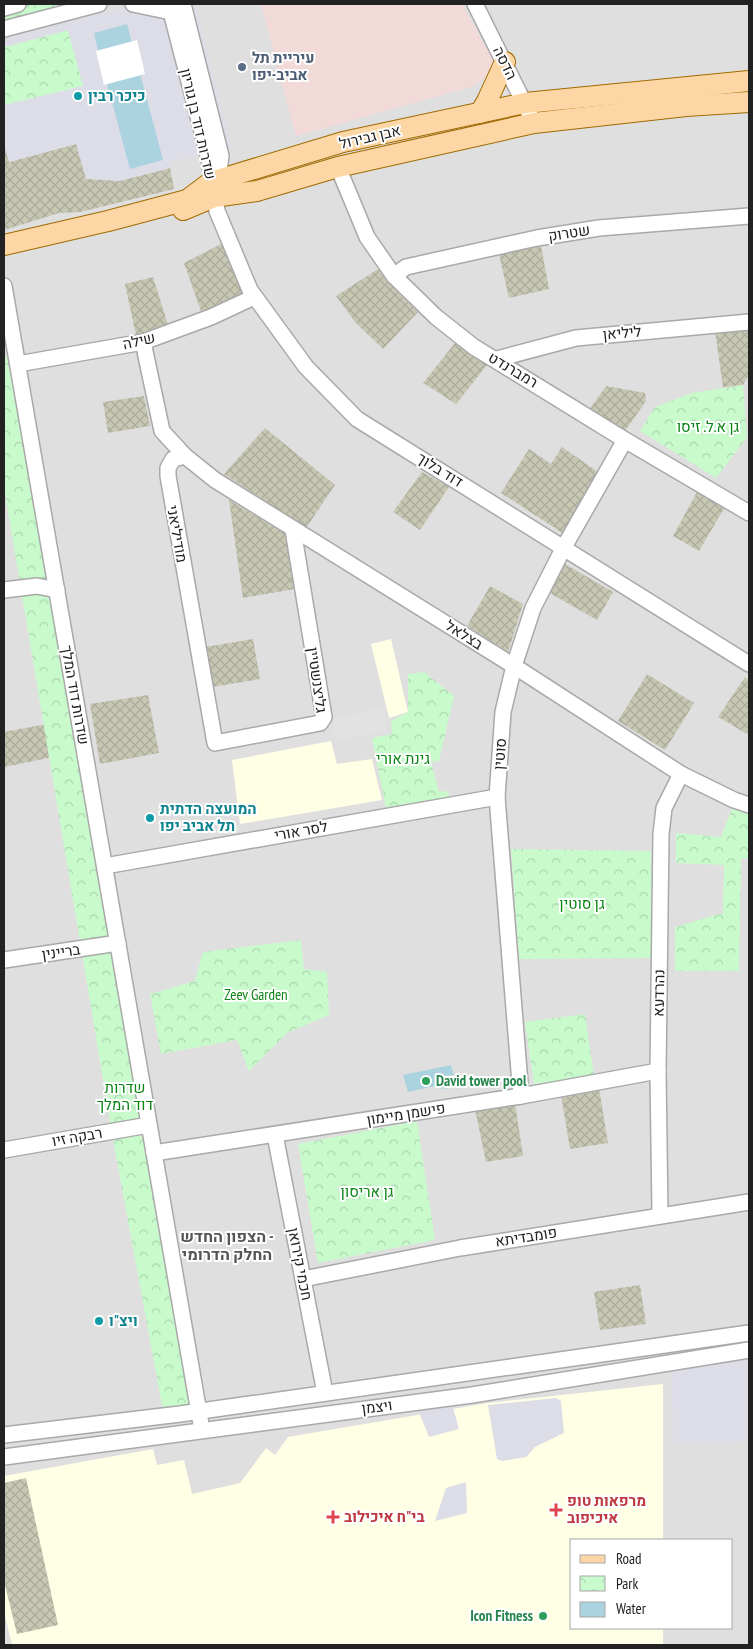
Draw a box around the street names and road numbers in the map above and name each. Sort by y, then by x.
street label: הדסה [489,43,522,83]
street label: שדרות דוד בן גוריון [176,66,221,181]
street label: אבן גבירול [337,120,403,153]
street label: שטרוק [547,220,591,245]
street label: ליליאן [602,321,642,344]
street label: שילה [121,328,157,353]
street label: רמברנדט [485,347,542,392]
street label: דוד בלוך [414,448,467,491]
street label: מודיליאני [163,504,192,564]
street label: בצלאל [442,616,487,654]
street label: שדרות דוד המלך [57,644,94,746]
street label: גליצנשטיין [303,646,332,714]
street label: סוטין [489,737,510,771]
street label: לסר אורי [273,816,329,845]
street label: בריינין [40,939,81,964]
street label: נהרדעא [649,969,668,1017]
street label: פישמן מיימון [365,1098,447,1129]
street label: רבקה זיו [50,1123,104,1150]
street label: פומבדיתא [494,1222,558,1251]
street label: חכמי קירואן [284,1226,317,1302]
street label: ויצמן [360,1395,393,1418]

